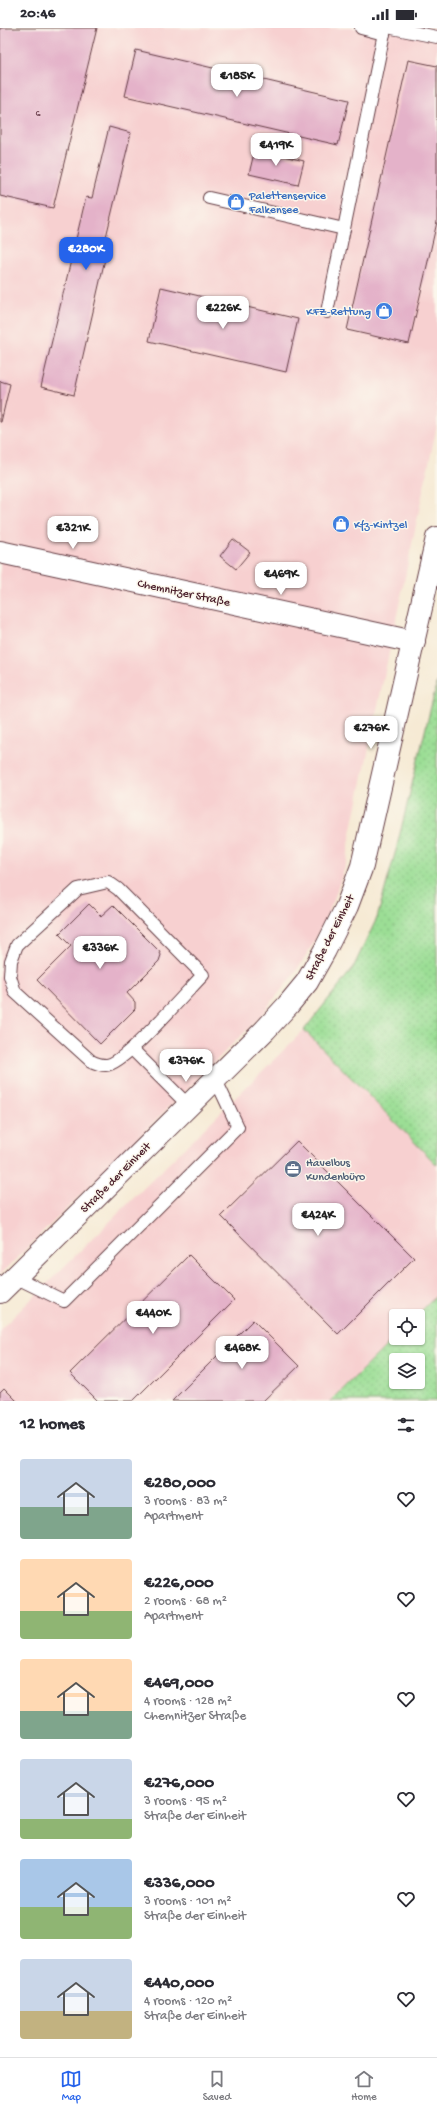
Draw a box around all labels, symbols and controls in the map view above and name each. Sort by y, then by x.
text: 20:46 [20,5,55,23]
pin: €185K [209,64,265,98]
text: €185K [220,69,254,84]
house number: 6 [35,108,41,120]
pin: €419K [248,133,304,167]
text: €419K [260,138,292,153]
place label: Palettenservice Falkensee [248,190,327,218]
shop icon: Palettenservice Falkensee [226,192,246,212]
pin: €280K [58,237,114,271]
text: €280K [68,242,104,257]
pin: €226K [195,296,251,330]
text: €226K [206,301,240,316]
shop icon: KFZ-Rettung [374,301,394,321]
place label: KFZ-Rettung [306,306,371,320]
shop icon: Kfz-Kintzel [331,514,351,534]
pin: €321K [45,516,101,550]
place label: Kfz-Kintzel [354,519,408,533]
text: €321K [56,521,90,536]
pin: €469K [253,562,309,596]
text: €469K [264,567,298,582]
street label: Chemnitzer Straße [136,577,232,611]
pin: €276K [343,716,399,750]
text: €276K [354,721,388,736]
street label: Straße der Einheit [303,892,359,983]
pin: €336K [72,936,128,970]
text: €336K [83,941,117,956]
pin: €376K [158,1049,214,1083]
text: €376K [169,1054,204,1069]
street label: Straße der Einheit [78,1139,155,1217]
place label: Havelbus Kundenbüro [306,1157,365,1185]
office icon: Havelbus Kundenbüro [283,1159,303,1179]
pin: €424K [290,1203,346,1237]
text: €424K [301,1208,335,1223]
pin: €440K [125,1301,181,1335]
text: €440K [136,1306,170,1321]
map controls [389,1309,425,1389]
button: locate [389,1309,425,1345]
pin: €468K [214,1336,270,1370]
text: €468K [225,1341,259,1356]
button: layers [389,1353,425,1389]
icon: filters [395,1414,417,1436]
text: 12 homes [20,1415,84,1435]
text: €280,000 [144,1474,216,1494]
icon: home [52,1475,100,1523]
icon: heart [395,1488,417,1510]
text: 3 rooms · 83 m² [144,1494,228,1509]
text: Apartment [144,1509,203,1524]
text: €226,000 [144,1574,214,1594]
icon: home [52,1575,100,1623]
icon: heart [395,1588,417,1610]
text: 2 rooms · 68 m² [144,1594,227,1609]
text: Apartment [144,1609,203,1624]
text: €469,000 [144,1674,214,1694]
icon: home [52,1675,100,1723]
icon: heart [395,1688,417,1710]
text: 4 rooms · 128 m² [144,1694,232,1709]
text: Chemnitzer Straße [144,1709,246,1724]
text: €276,000 [144,1774,214,1794]
icon: home [52,1775,100,1823]
icon: heart [395,1788,417,1810]
text: 3 rooms · 95 m² [144,1794,227,1809]
text: Straße der Einheit [144,1809,246,1824]
text: €336,000 [144,1874,215,1894]
icon: home [52,1875,100,1923]
icon: heart [395,1888,417,1910]
text: 3 rooms · 101 m² [144,1894,232,1909]
text: Straße der Einheit [144,1909,246,1924]
text: €440,000 [144,1974,214,1994]
icon: home [52,1975,100,2023]
icon: heart [395,1988,417,2010]
text: 4 rooms · 120 m² [144,1994,232,2009]
text: Straße der Einheit [144,2009,246,2024]
tab: Map [60,2068,82,2104]
tab: Saved [203,2068,231,2104]
tab: Home [351,2068,377,2104]

